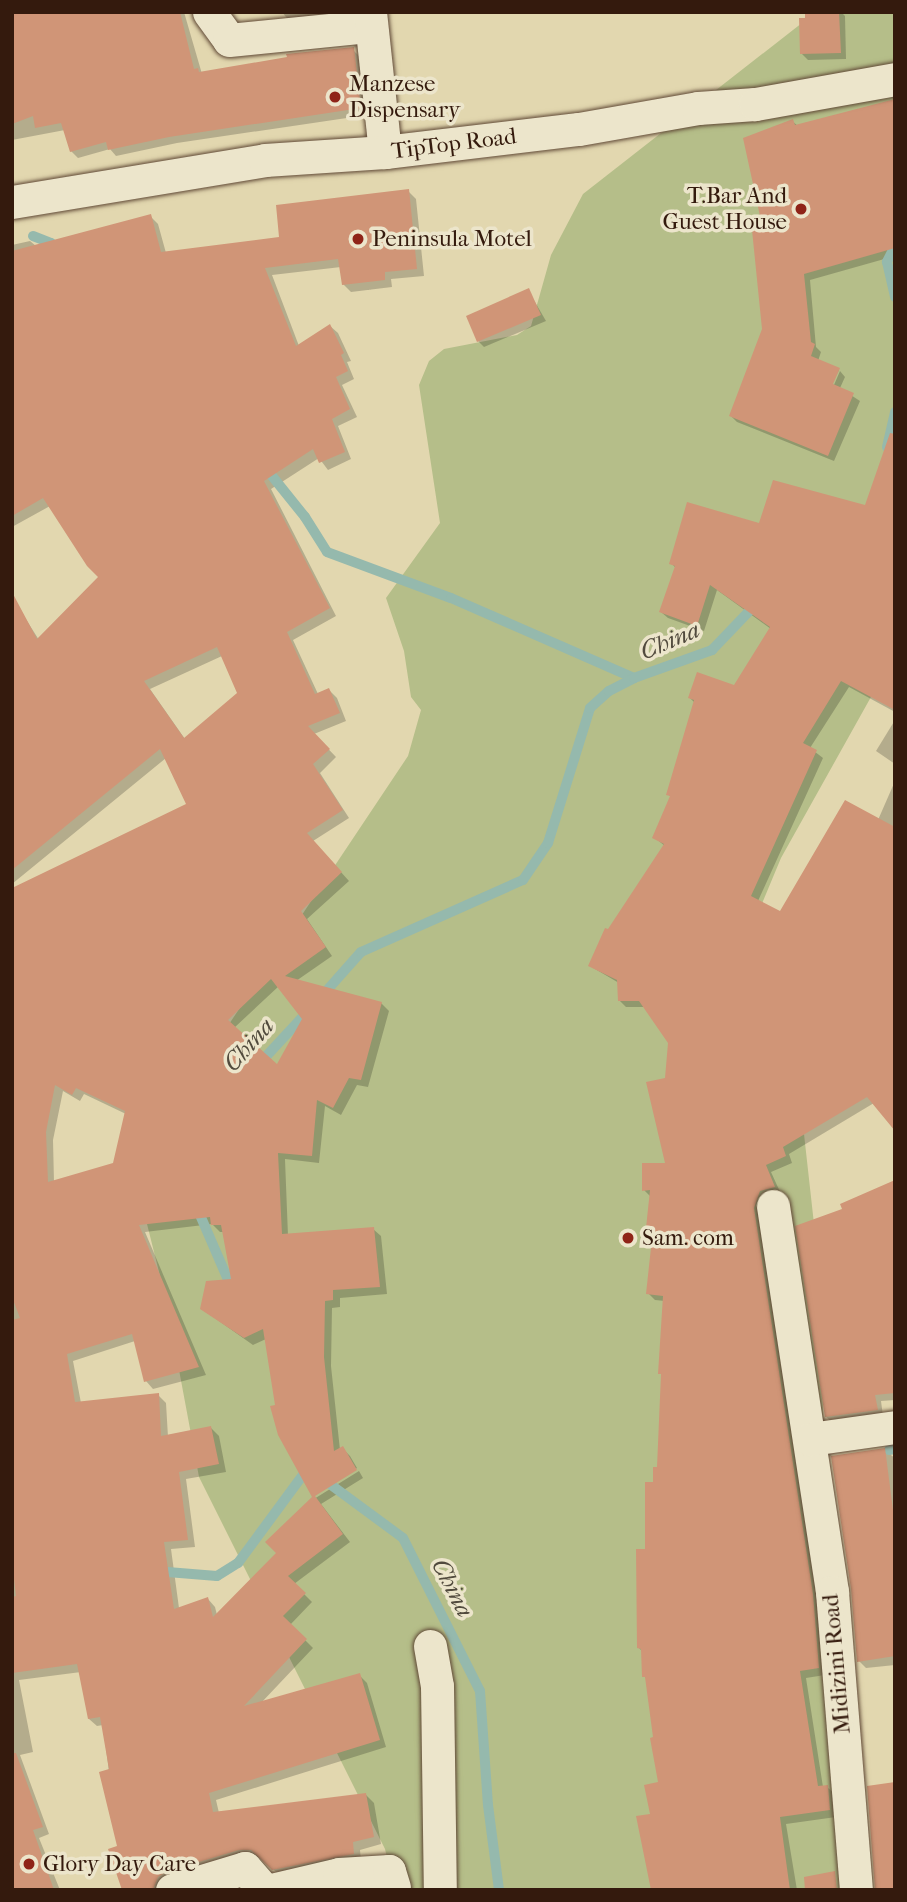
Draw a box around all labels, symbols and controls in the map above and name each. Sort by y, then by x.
place label: Manzese Dispensary [349,70,460,124]
marker: Manzese Dispensary [327,89,343,105]
street label: TipTop Road [390,123,518,165]
place label: T.Bar And Guest House [663,182,787,236]
marker: T.Bar And Guest House [793,201,809,217]
place label: Peninsula Motel [372,225,532,253]
marker: Peninsula Motel [350,231,366,247]
water label: China [636,616,704,666]
water label: China [218,1012,280,1078]
place label: Sam. com [642,1224,734,1252]
marker: Sam. com [620,1230,636,1246]
water label: China [425,1554,479,1622]
street label: Midizini Road [817,1593,857,1735]
place label: Glory Day Care [43,1850,196,1878]
marker: Glory Day Care [21,1856,37,1872]

